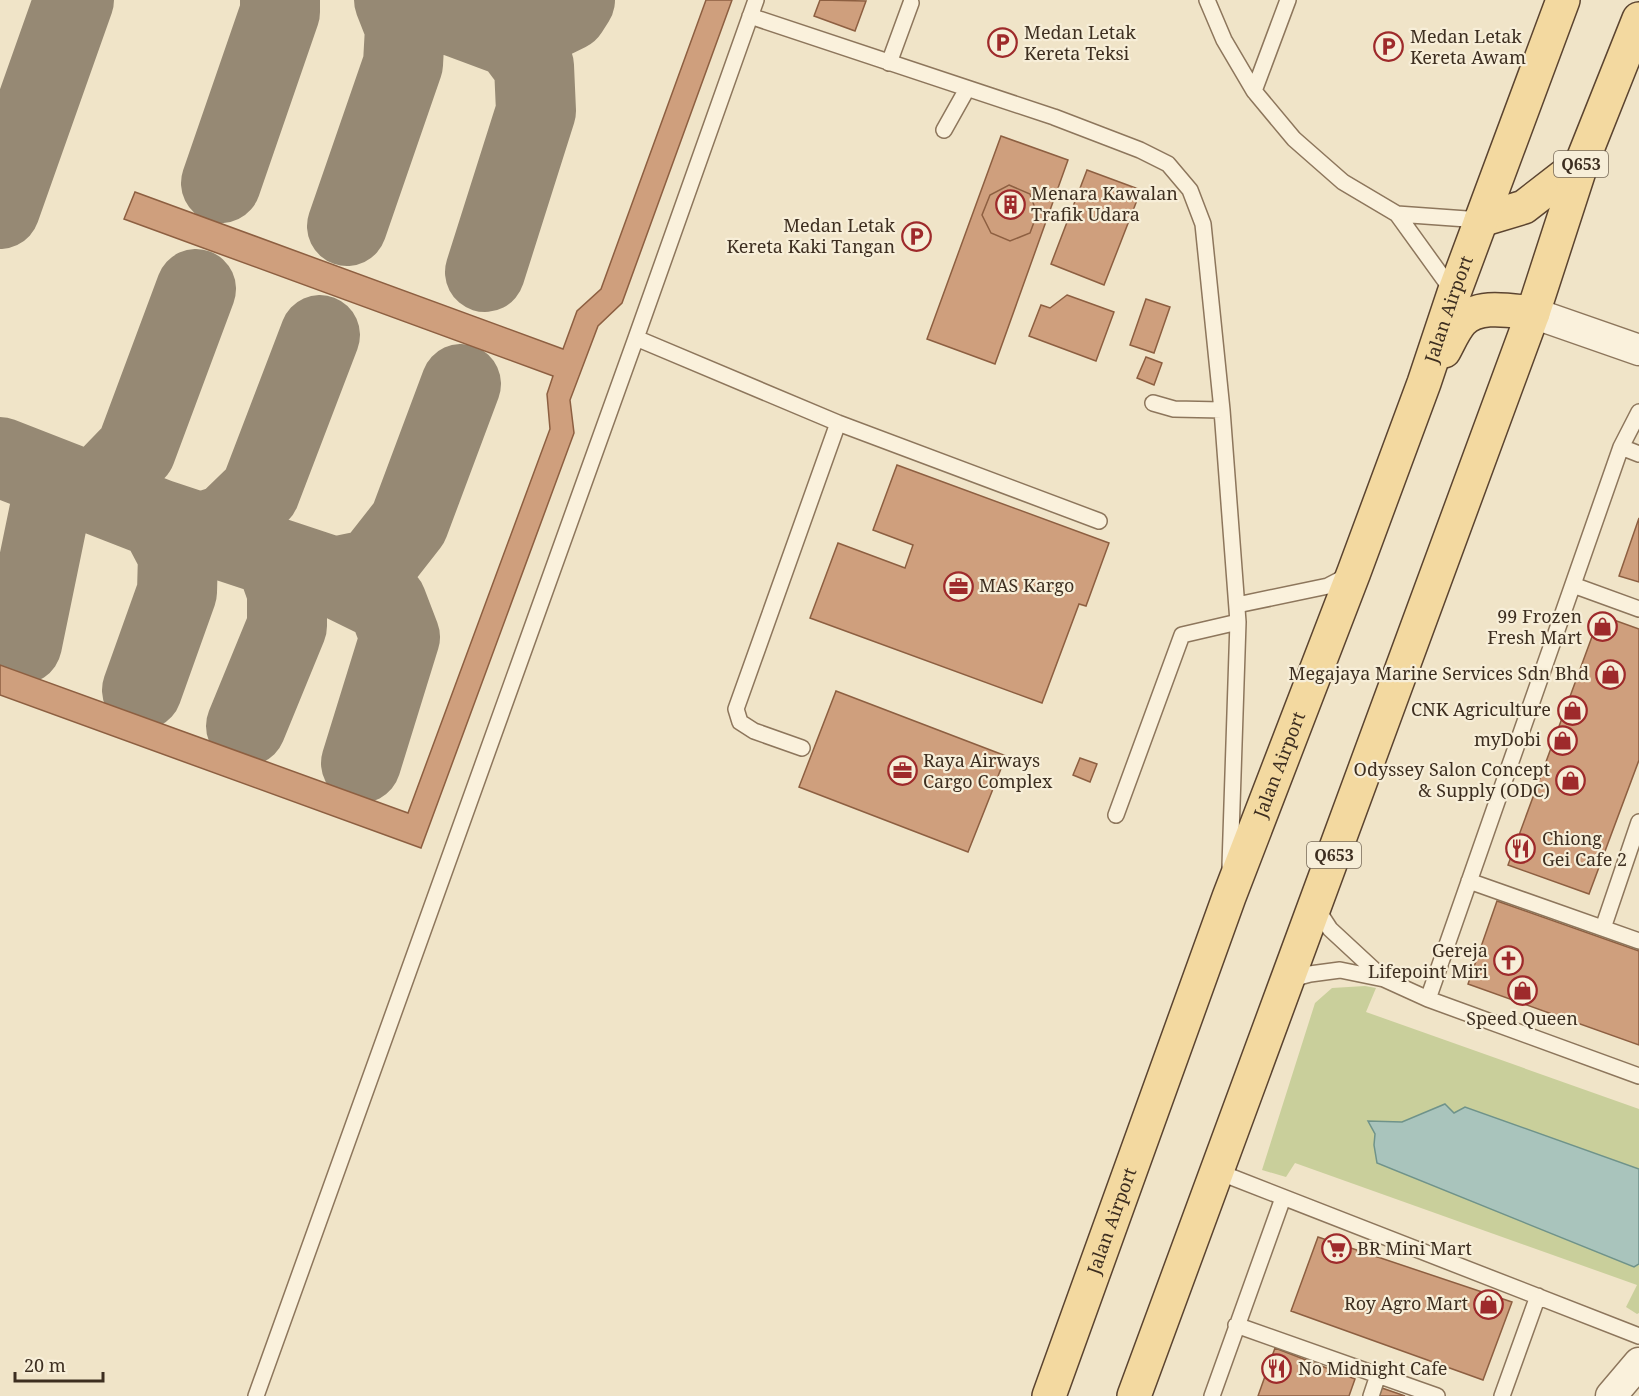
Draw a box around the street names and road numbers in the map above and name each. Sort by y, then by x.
road number: Q653 [1554,151,1608,177]
street label: Jalan Airport [1418,252,1478,367]
street label: Jalan Airport [1247,708,1310,822]
road number: Q653 [1307,842,1361,868]
street label: Jalan Airport [1081,1164,1141,1278]

